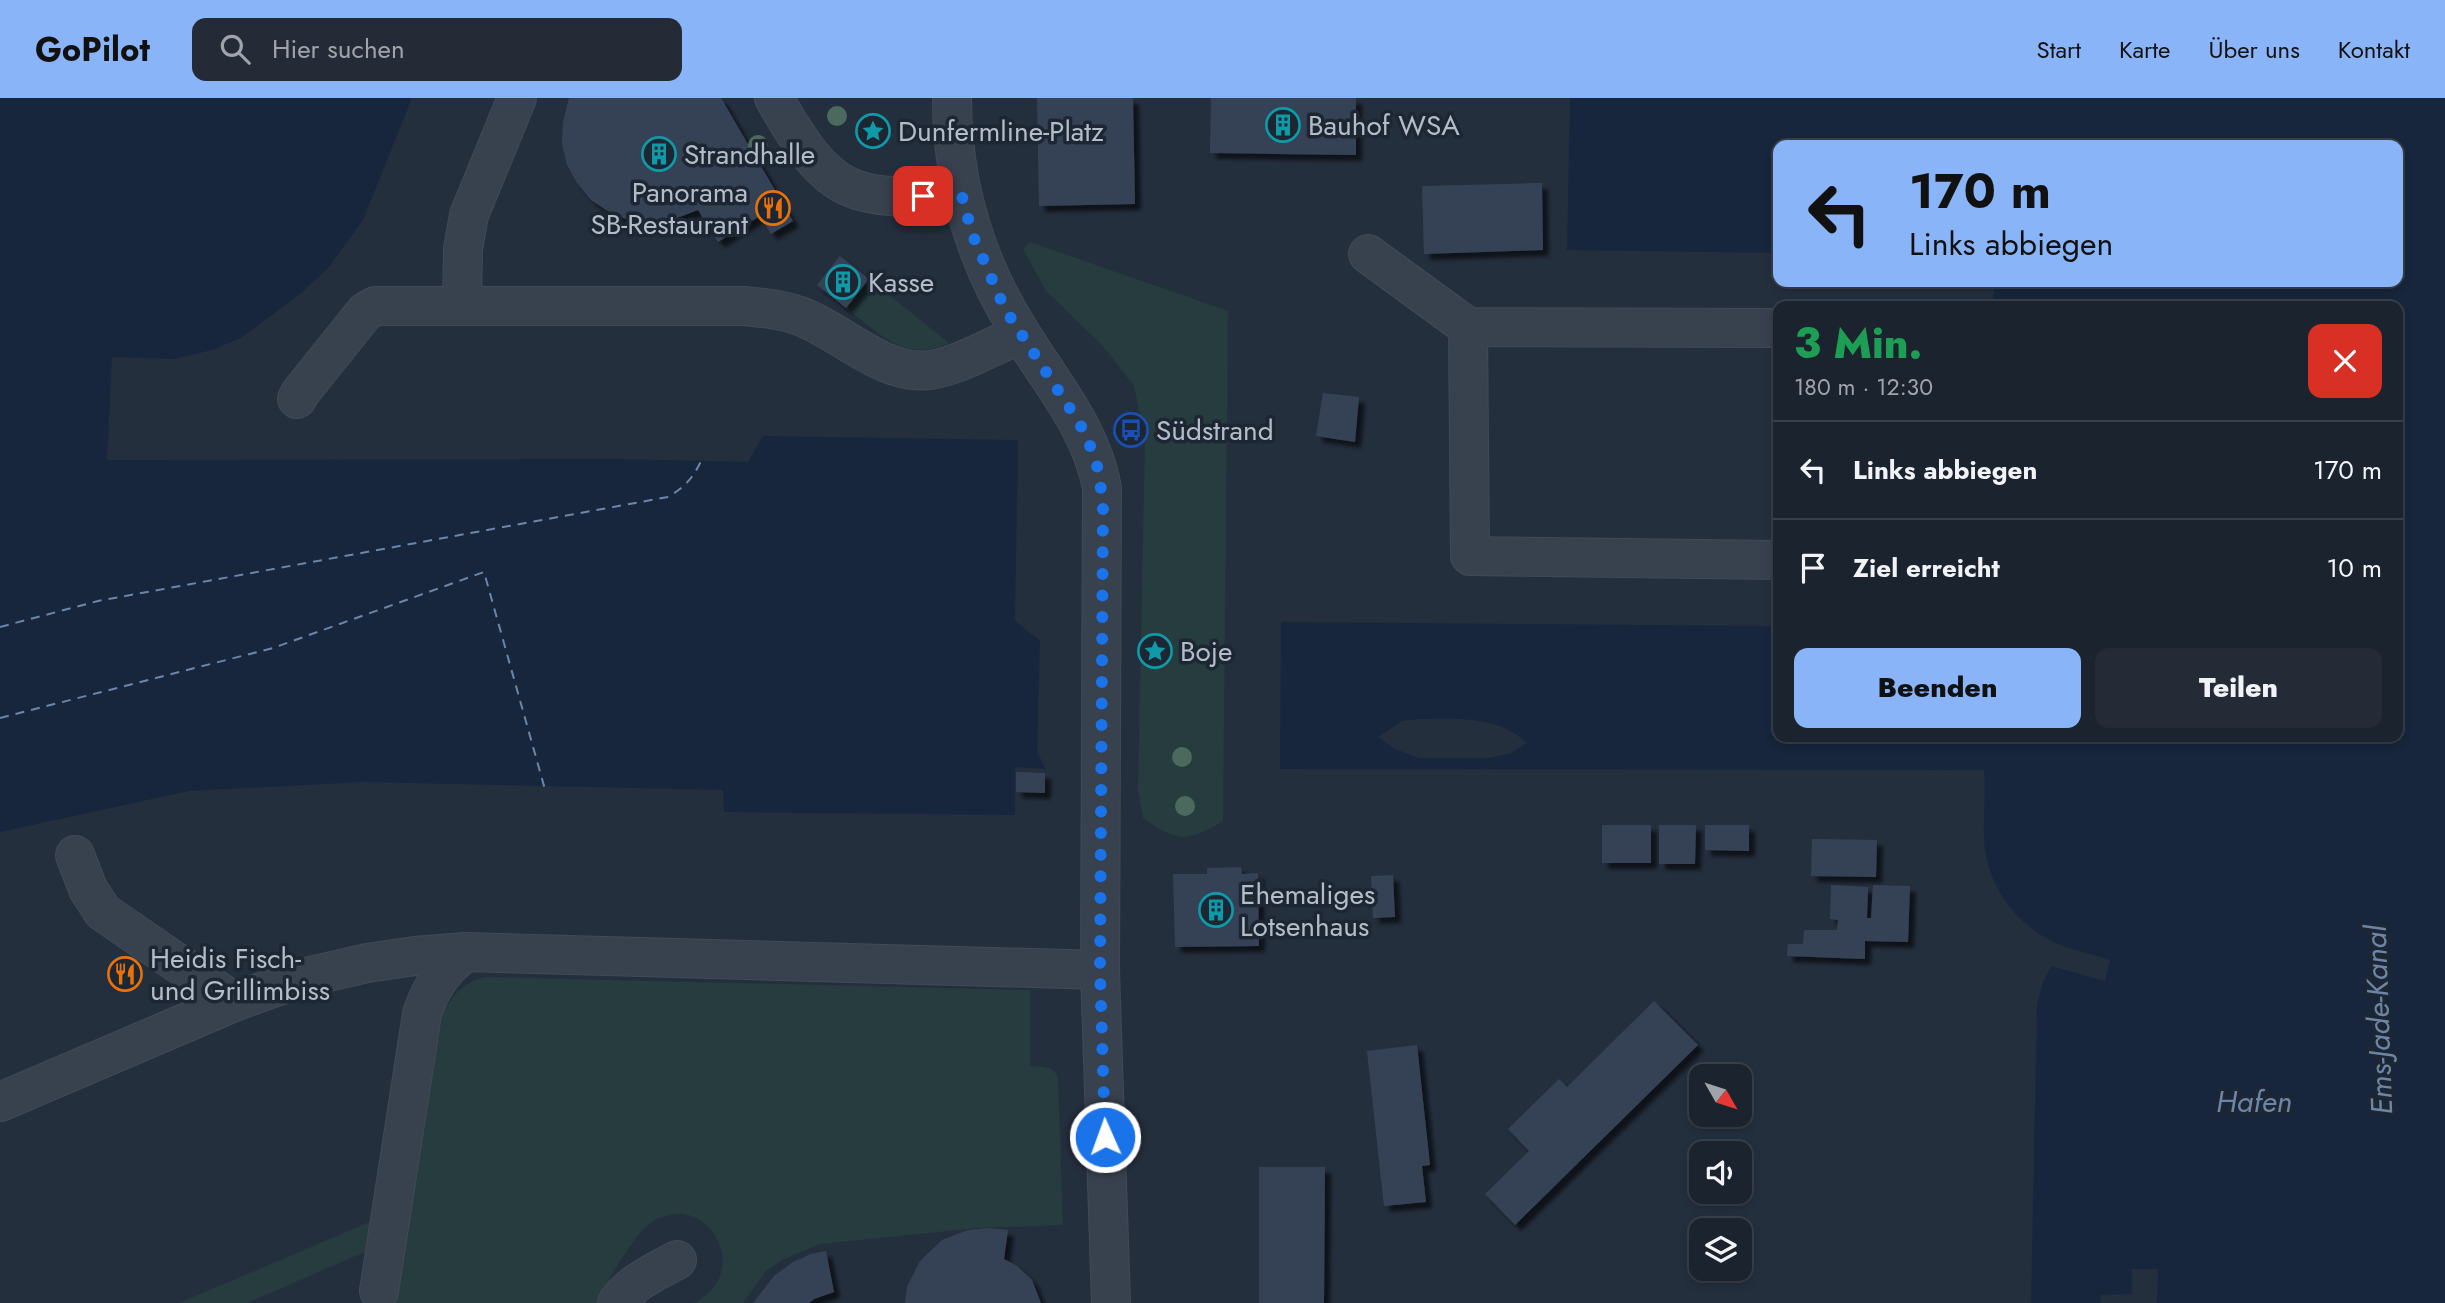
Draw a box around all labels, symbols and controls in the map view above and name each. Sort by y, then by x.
search box [192,18,682,81]
text: GoPilot [35,26,150,73]
icon: search [216,30,254,68]
text: Hier suchen [272,30,405,68]
text: Start [2037,32,2081,67]
text: Karte [2119,32,2170,67]
text: Über uns [2208,32,2300,67]
text: Kontakt [2338,32,2410,67]
place label: Bauhof WSA [1308,105,1460,146]
building icon: Bauhof WSA [1264,106,1302,144]
place label: Dunfermline-Platz [898,111,1104,152]
place icon: Dunfermline-Platz [854,112,892,150]
place label: Strandhalle [684,134,815,175]
building icon: Strandhalle [640,135,678,173]
text: 170 m [1909,156,2051,226]
pin [893,166,953,226]
icon: left [1794,168,1885,259]
place label: Panorama SB-Restaurant [590,172,748,245]
icon: arrive [904,177,942,215]
restaurant icon: Panorama SB-Restaurant [754,189,792,227]
text: Links abbiegen [1909,221,2113,267]
place label: Kasse [868,262,934,303]
building icon: Kasse [824,263,862,301]
text: 3 Min. [1794,313,1922,374]
button: close [2308,324,2382,398]
text: 180 m · 12:30 [1794,370,1933,404]
place label: Südstrand [1156,410,1274,451]
bus stop icon: Südstrand [1112,411,1150,449]
icon: left [1794,451,1832,489]
text: Links abbiegen [1853,451,2037,489]
text: 170 m [2313,451,2382,489]
icon: arrive [1794,549,1832,587]
text: Ziel erreicht [1853,549,2000,587]
text: 10 m [2327,549,2382,587]
place label: Boje [1180,631,1232,672]
place icon: Boje [1136,632,1174,670]
button: Beenden [1794,648,2081,728]
button: Teilen [2095,648,2382,728]
place label: Ehemaliges Lotsenhaus [1240,874,1375,947]
building icon: Ehemaliges Lotsenhaus [1197,891,1235,929]
water label: Ems-Jade-Kanal [2354,923,2403,1115]
place label: Heidis Fisch- und Grillimbiss [150,938,330,1011]
restaurant icon: Heidis Fisch- und Grillimbiss [106,955,144,993]
north arrow [1689,1064,1752,1127]
map controls [1689,1064,1752,1281]
water label: Hafen [2216,1080,2292,1123]
position arrow [1068,1100,1142,1174]
button: sound [1689,1141,1752,1204]
button: layers [1689,1218,1752,1281]

